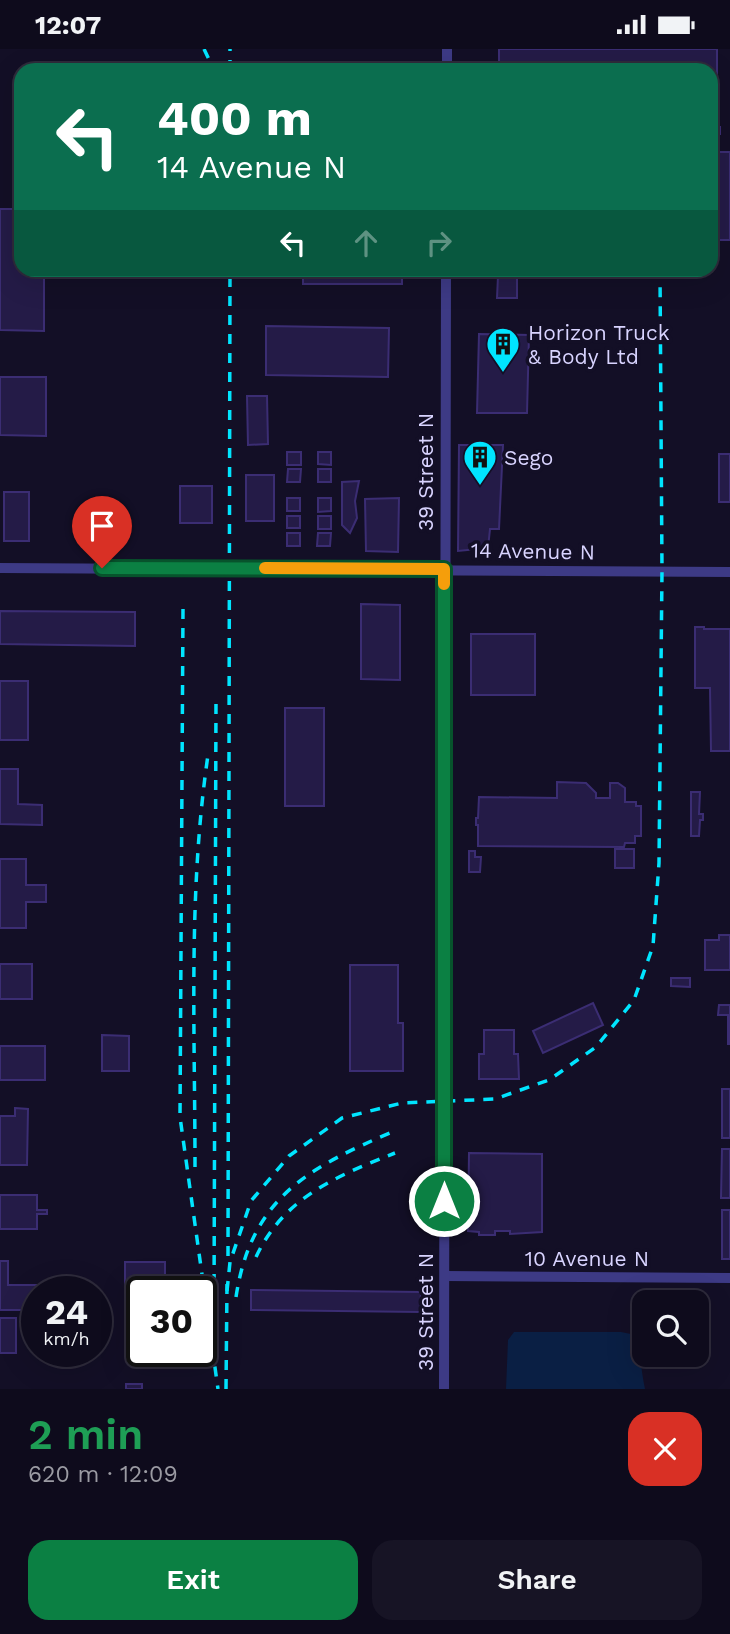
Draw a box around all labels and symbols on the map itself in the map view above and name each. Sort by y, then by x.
place label: Horizon Truck & Body Ltd [528,320,670,369]
building icon: Horizon Truck & Body Ltd [484,325,522,374]
street label: 39 Street N [413,413,438,531]
building icon: Sego [461,438,499,487]
place label: Sego [504,445,553,470]
pin [72,496,132,568]
street label: 14 Avenue N [471,537,595,565]
position arrow [407,1164,481,1238]
street label: 10 Avenue N [525,1246,649,1271]
street label: 39 Street N [413,1253,438,1371]
speed limit sign: 30 [126,1276,217,1367]

